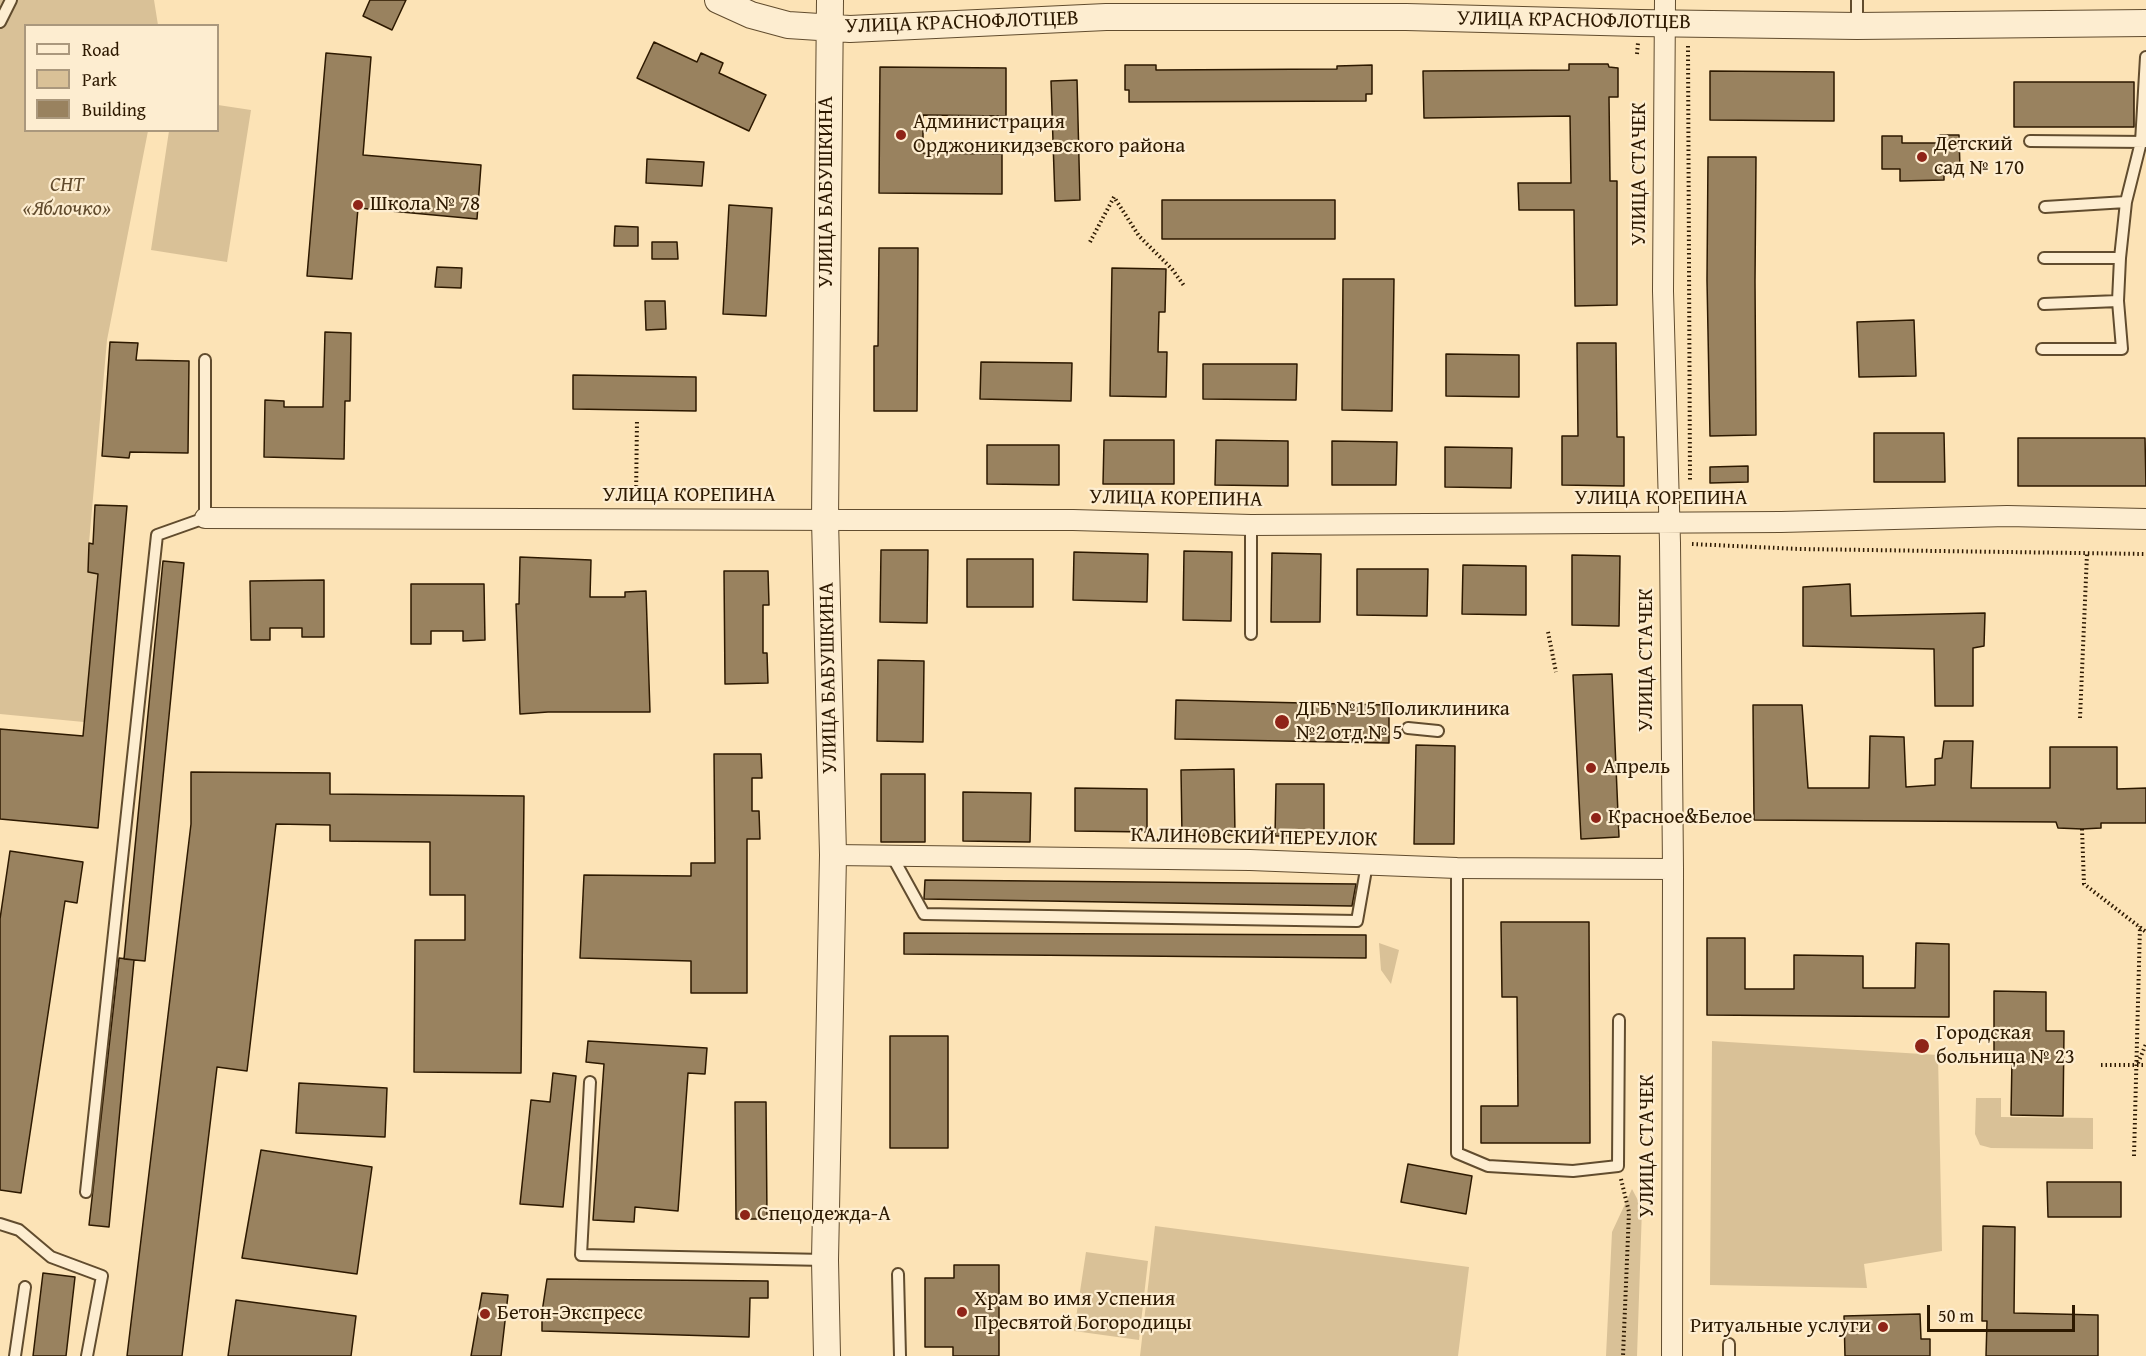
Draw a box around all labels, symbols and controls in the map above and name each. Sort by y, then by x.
street label: УЛИЦА КРАСНОФЛОТЦЕВ [845,6,1079,40]
street label: УЛИЦА КРАСНОФЛОТЦЕВ [1457,6,1691,36]
legend [24,24,219,132]
text: Road [82,36,120,63]
text: Park [82,66,117,93]
text: Building [82,96,146,123]
street label: УЛИЦА БАБУШКИНА [814,96,840,288]
street label: УЛИЦА СТАЧЕК [1627,102,1653,246]
place label: Администрация Орджоникидзевского района [913,110,1185,160]
marker: Администрация Орджоникидзевского района [894,128,908,142]
place label: Детский сад № 170 [1934,132,2024,182]
marker: Детский сад № 170 [1915,150,1929,164]
park label: СНТ «Яблочко» [23,173,111,223]
place label: Школа № 78 [370,192,480,218]
marker: Школа № 78 [351,198,365,212]
street label: УЛИЦА КОРЕПИНА [602,483,776,509]
street label: УЛИЦА КОРЕПИНА [1089,485,1263,513]
street label: УЛИЦА КОРЕПИНА [1574,486,1748,512]
street label: УЛИЦА БАБУШКИНА [815,582,843,774]
street label: УЛИЦА СТАЧЕК [1634,588,1660,732]
place label: ДГБ №15 Поликлиника №2 отд.№ 5 [1296,697,1510,747]
marker: ДГБ №15 Поликлиника №2 отд.№ 5 [1273,713,1291,731]
place label: Апрель [1603,755,1670,781]
marker: Апрель [1584,761,1598,775]
place label: Красное&Белое [1608,805,1752,831]
marker: Красное&Белое [1589,811,1603,825]
street label: КАЛИНОВСКИЙ ПЕРЕУЛОК [1130,823,1378,853]
place label: Городская больница № 23 [1936,1021,2075,1071]
marker: Городская больница № 23 [1913,1037,1931,1055]
street label: УЛИЦА СТАЧЕК [1635,1074,1661,1218]
place label: Спецодежда-А [757,1202,891,1228]
marker: Спецодежда-А [738,1208,752,1222]
place label: Храм во имя Успения Пресвятой Богородицы [974,1287,1192,1337]
scale bar [1930,1293,2078,1331]
place label: Бетон-Экспресс [497,1301,643,1327]
text: 50 m [1938,1302,1974,1329]
marker: Храм во имя Успения Пресвятой Богородицы [955,1305,969,1319]
marker: Бетон-Экспресс [478,1307,492,1321]
place label: Ритуальные услуги [1690,1314,1871,1340]
marker: Ритуальные услуги [1876,1320,1890,1334]

